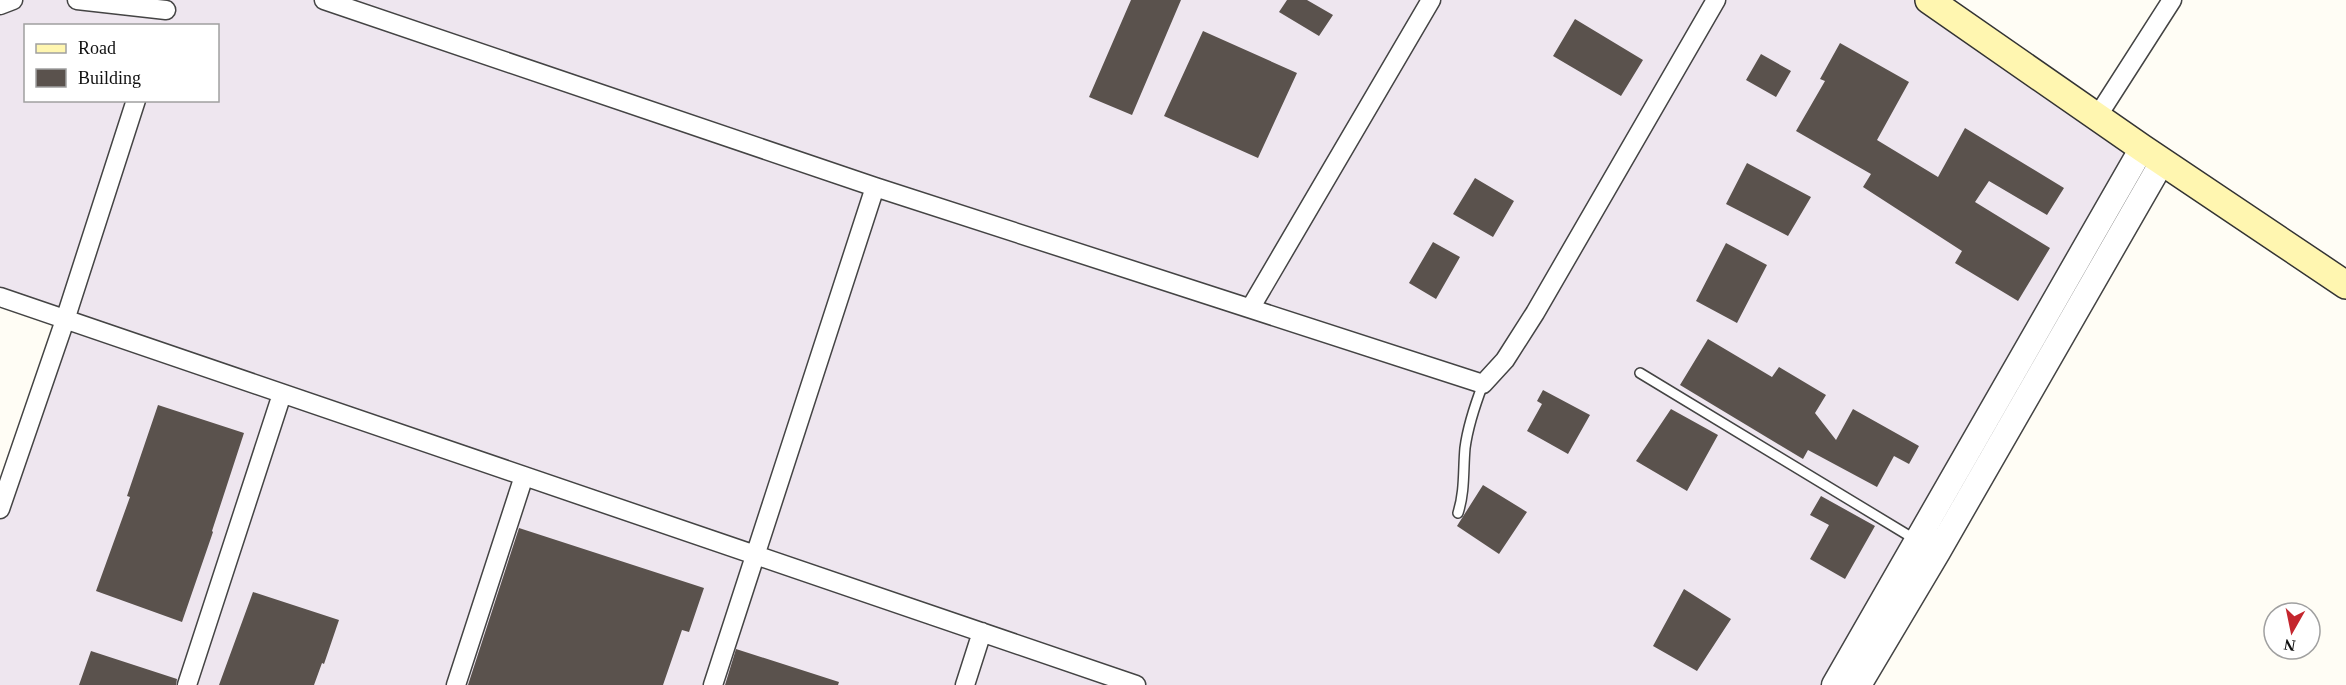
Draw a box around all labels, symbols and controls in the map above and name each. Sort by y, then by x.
legend [24,24,219,102]
text: Road [78,38,116,58]
text: Building [78,68,141,88]
north arrow [2262,601,2322,661]
text: N [2282,636,2297,655]

